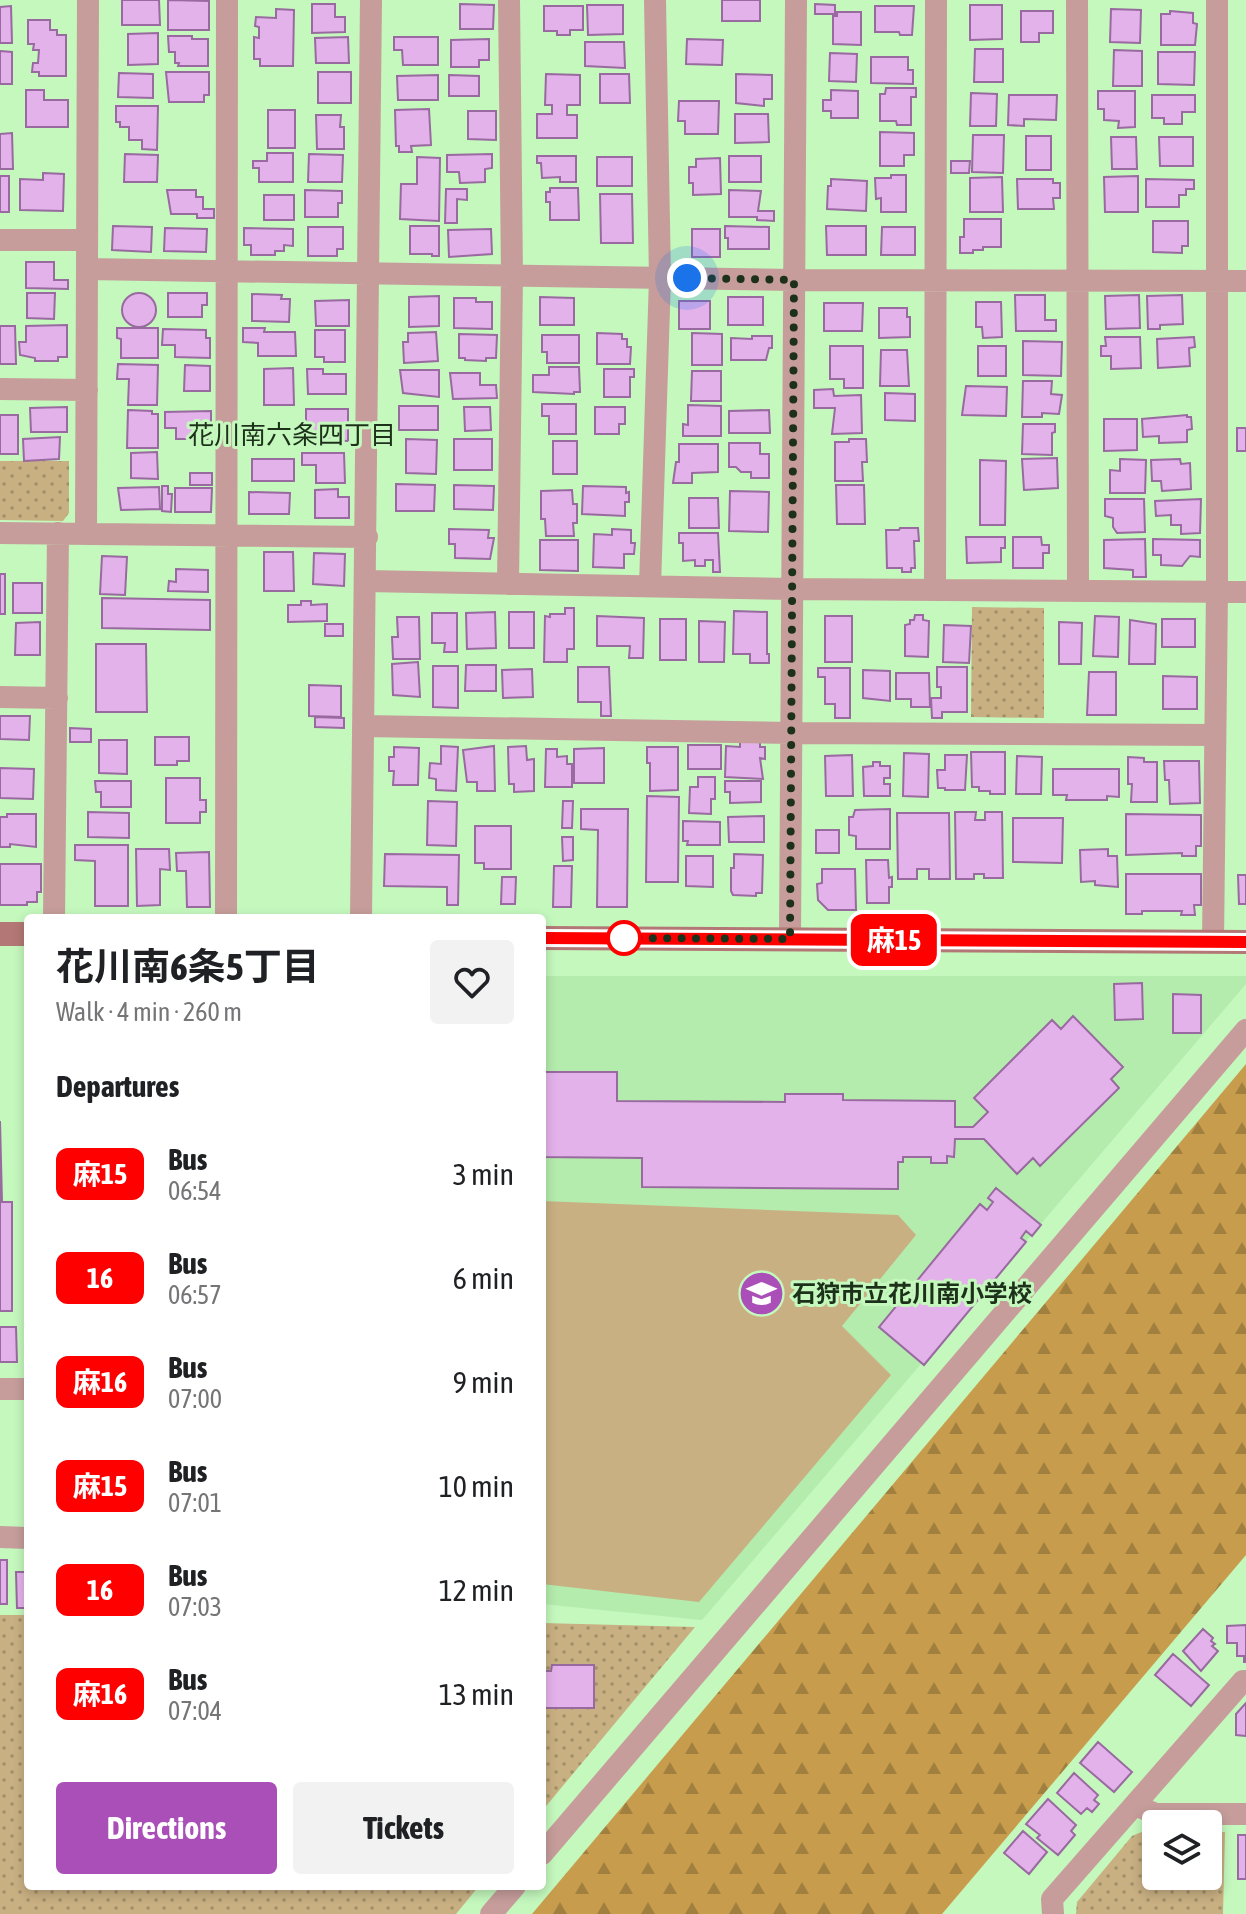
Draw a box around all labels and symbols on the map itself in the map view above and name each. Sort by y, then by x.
your location [667,258,707,298]
district label: 花川南六条四丁目 [188,420,396,450]
line badge: 麻15 [848,914,940,966]
unlabelled marker [607,921,641,955]
school or university icon: 石狩市立花川南小学校 [737,1270,785,1318]
place label: 石狩市立花川南小学校 [792,1280,1032,1307]

